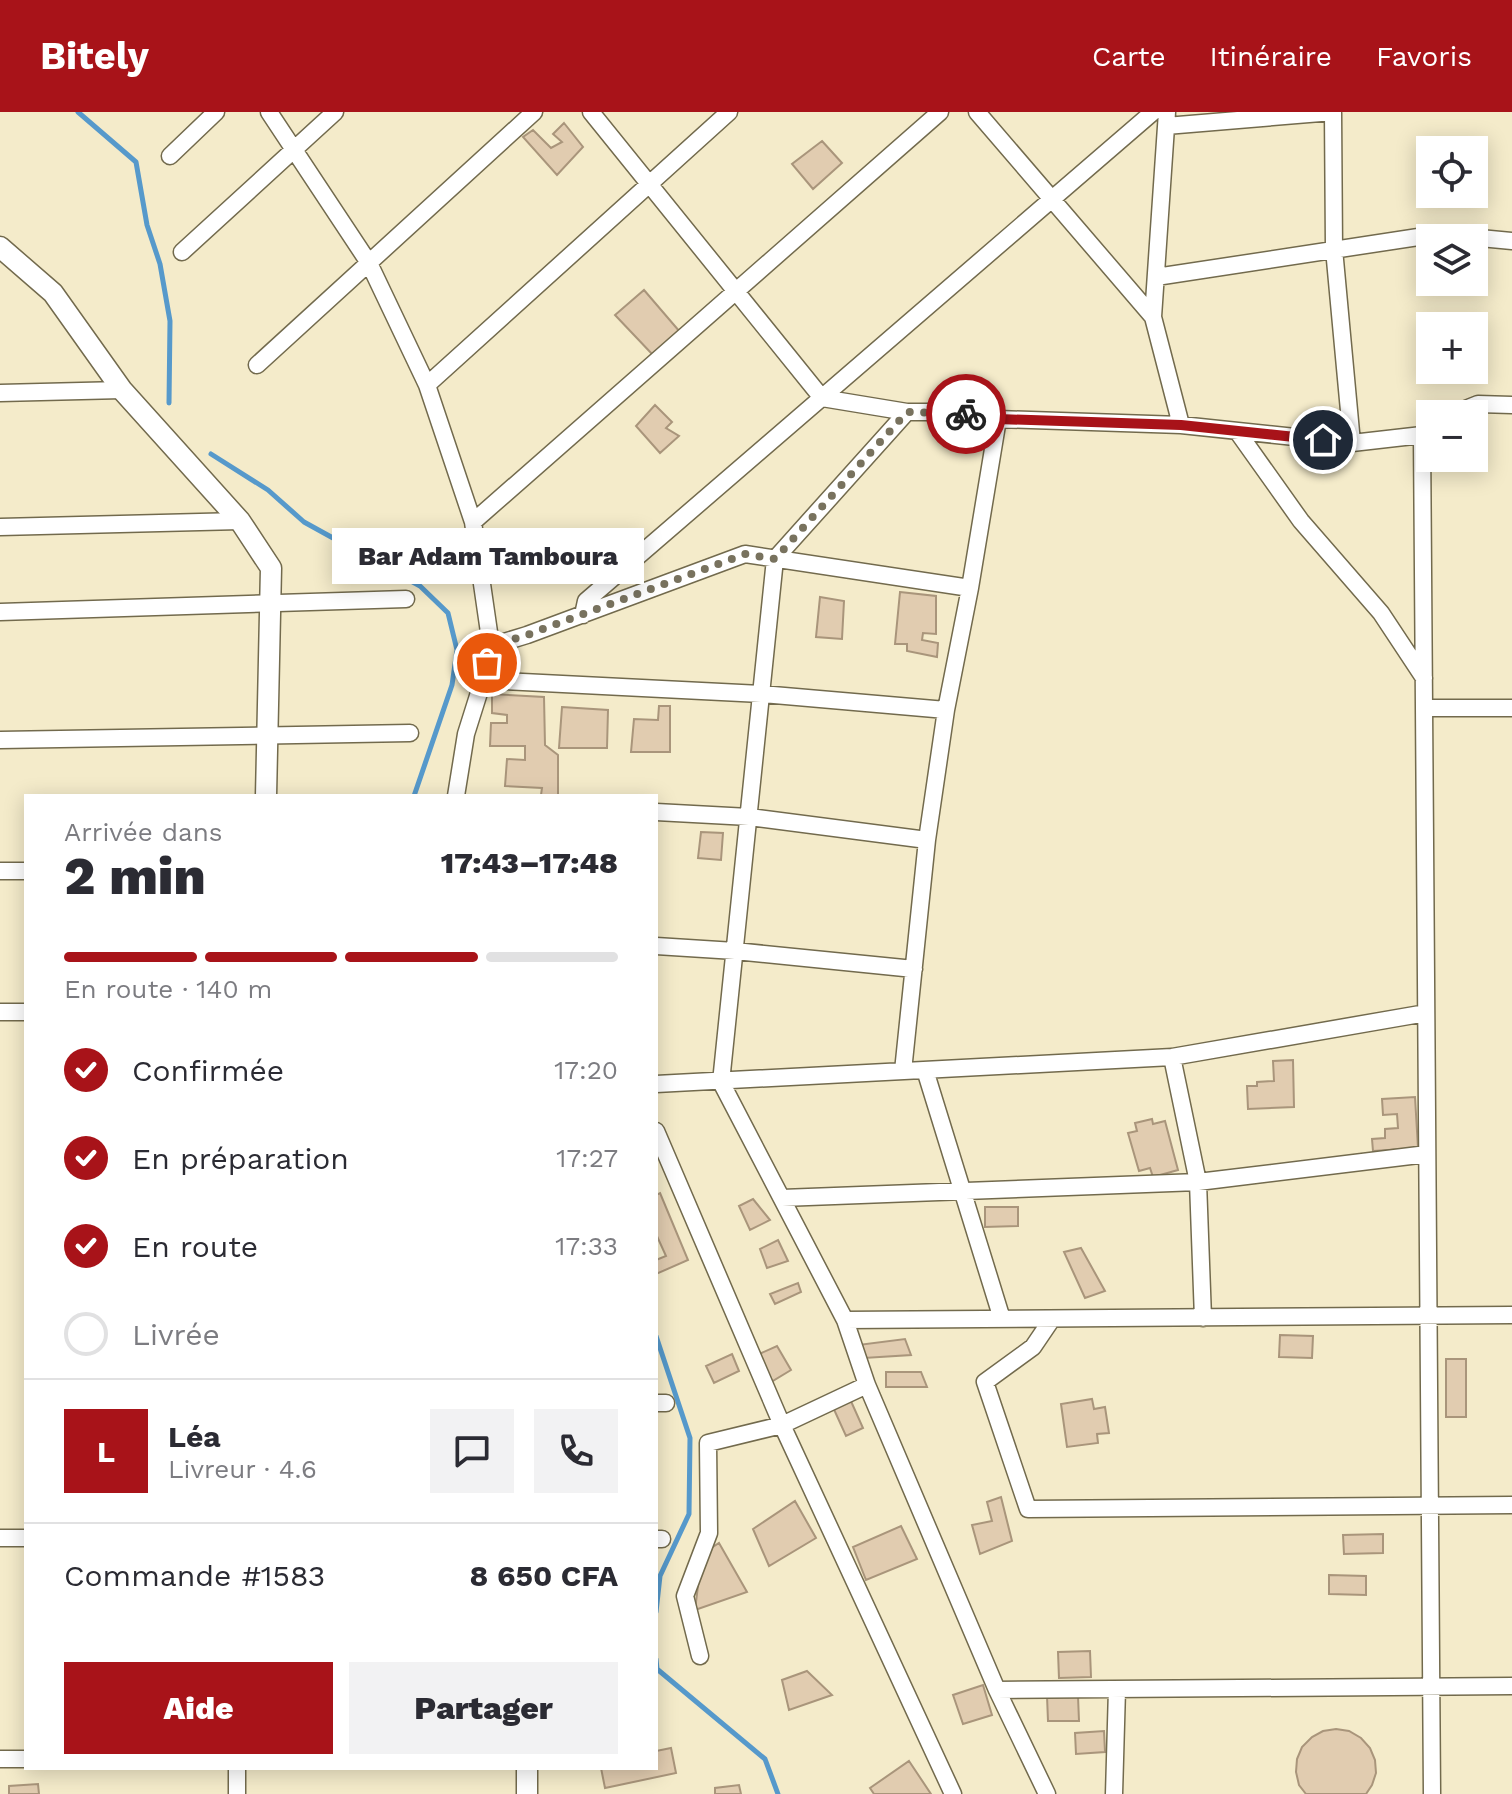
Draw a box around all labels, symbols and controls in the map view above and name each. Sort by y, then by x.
text: Bitely [40,34,149,78]
text: Carte [1092,40,1166,73]
text: Itinéraire [1210,40,1332,73]
text: Favoris [1376,40,1472,73]
map controls [1416,136,1488,472]
button: locate [1416,136,1488,208]
button: layers [1416,224,1488,296]
button: + [1416,312,1488,384]
courier [926,374,1006,454]
icon: bike [944,392,988,436]
button: − [1416,400,1488,472]
pin [1289,406,1357,474]
icon: home [1301,418,1345,462]
callout: Bar Adam Tamboura [331,527,643,583]
text: Bar Adam Tamboura [358,541,618,571]
pin [453,629,521,697]
icon: bag [465,641,509,685]
text: Arrivée dans [64,817,223,847]
text: 17:43–17:48 [441,845,618,880]
text: 2 min [64,846,206,907]
text: En route · 140 m [64,974,272,1004]
icon: check [64,1048,108,1092]
text: Confirmée [132,1053,284,1088]
text: 17:20 [554,1055,618,1085]
icon: check [64,1136,108,1180]
text: En préparation [132,1141,349,1176]
text: 17:27 [556,1143,618,1173]
icon: check [64,1224,108,1268]
text: En route [132,1229,258,1264]
text: 17:33 [555,1231,618,1261]
text: Livrée [132,1317,220,1352]
button: chat [430,1409,514,1493]
button: phone [534,1409,618,1493]
text: Léa [168,1419,221,1454]
text: L [97,1434,115,1469]
text: Livreur · 4.6 [168,1454,317,1484]
text: Commande #1583 [64,1558,325,1593]
text: 8 650 CFA [470,1558,618,1593]
button: Aide [64,1662,333,1754]
button: Partager [349,1662,618,1754]

